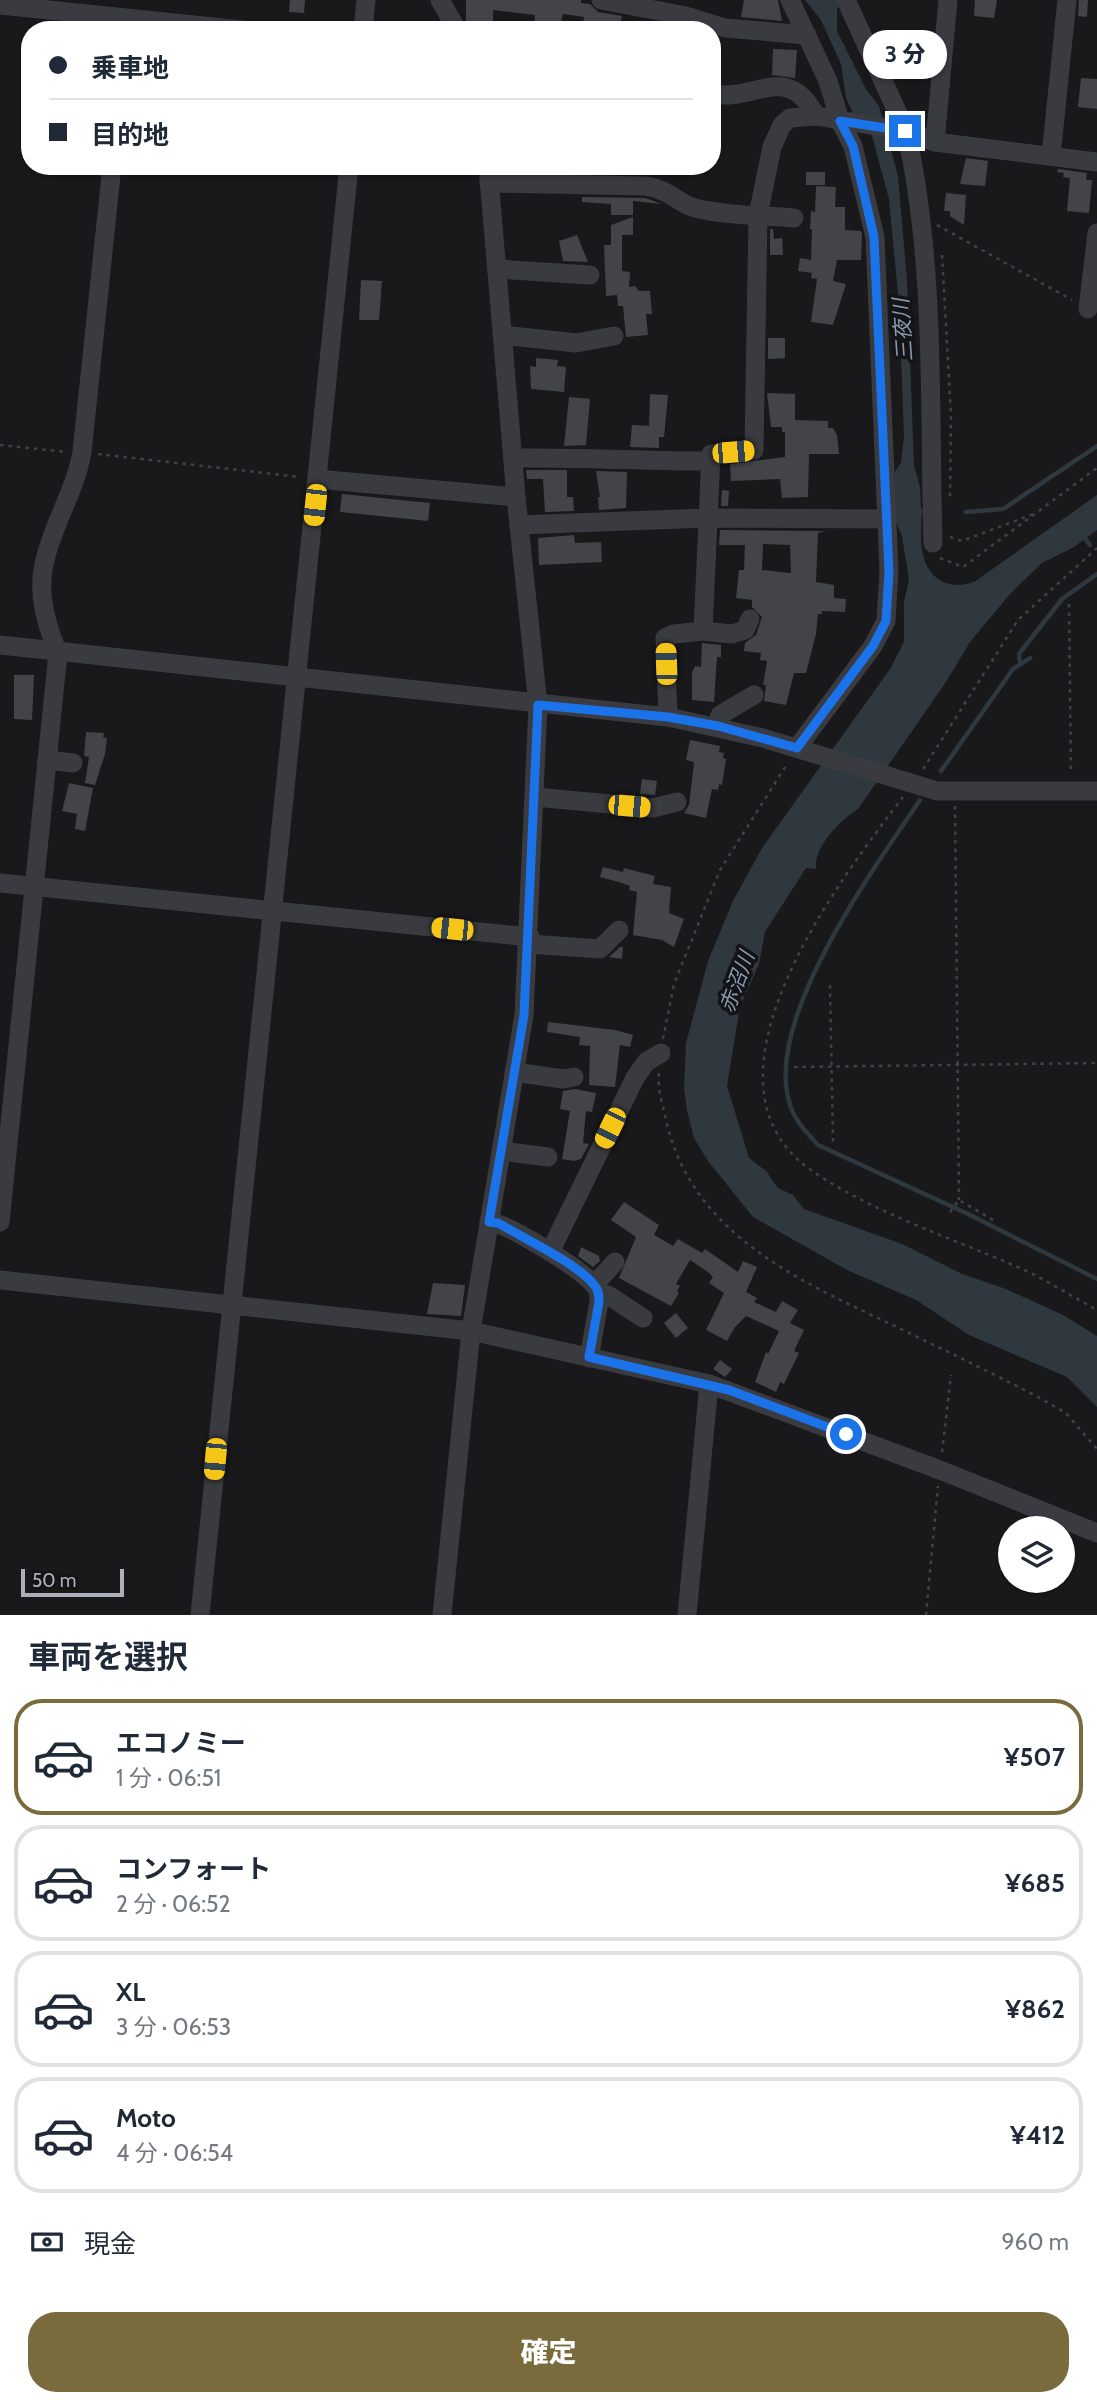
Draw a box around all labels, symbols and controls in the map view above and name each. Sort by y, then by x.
callout: 3 分 [863,30,947,78]
text: 3 分 [885,40,925,68]
text: 乗車地 [91,52,169,84]
route end [889,115,921,147]
text: 目的地 [91,119,169,151]
water label: 三夜川 [888,296,917,362]
car [712,440,755,464]
car [303,483,328,527]
car [655,643,678,685]
car [608,794,651,818]
car [431,916,474,942]
water label: 赤沼川 [714,946,760,1016]
car [592,1105,629,1151]
route start [830,1418,862,1450]
car [203,1437,228,1481]
map controls [998,1516,1075,1593]
button: layers [998,1516,1075,1593]
scale bar [21,1566,124,1598]
text: 50 m [32,1569,76,1592]
text: 車両を選択 [28,1637,188,1676]
icon: car [32,1726,95,1789]
text: エコノミー [116,1727,246,1759]
text: ¥507 [1004,1741,1065,1773]
text: 1 分 · 06:51 [116,1764,221,1792]
icon: car [32,1852,95,1915]
text: コンフォート [116,1853,271,1885]
text: ¥685 [1005,1867,1065,1899]
text: 2 分 · 06:52 [116,1890,230,1918]
text: XL [116,1976,145,2008]
icon: car [32,1978,95,2041]
text: ¥862 [1005,1993,1065,2025]
text: 3 分 · 06:53 [116,2013,231,2041]
text: Moto [116,2102,176,2134]
icon: car [32,2104,95,2167]
text: ¥412 [1010,2119,1065,2151]
text: 4 分 · 06:54 [116,2139,233,2167]
icon: cash [28,2223,66,2261]
text: 現金 [84,2228,136,2260]
text: 960 m [1001,2228,1069,2256]
button: 確定 [28,2312,1069,2392]

